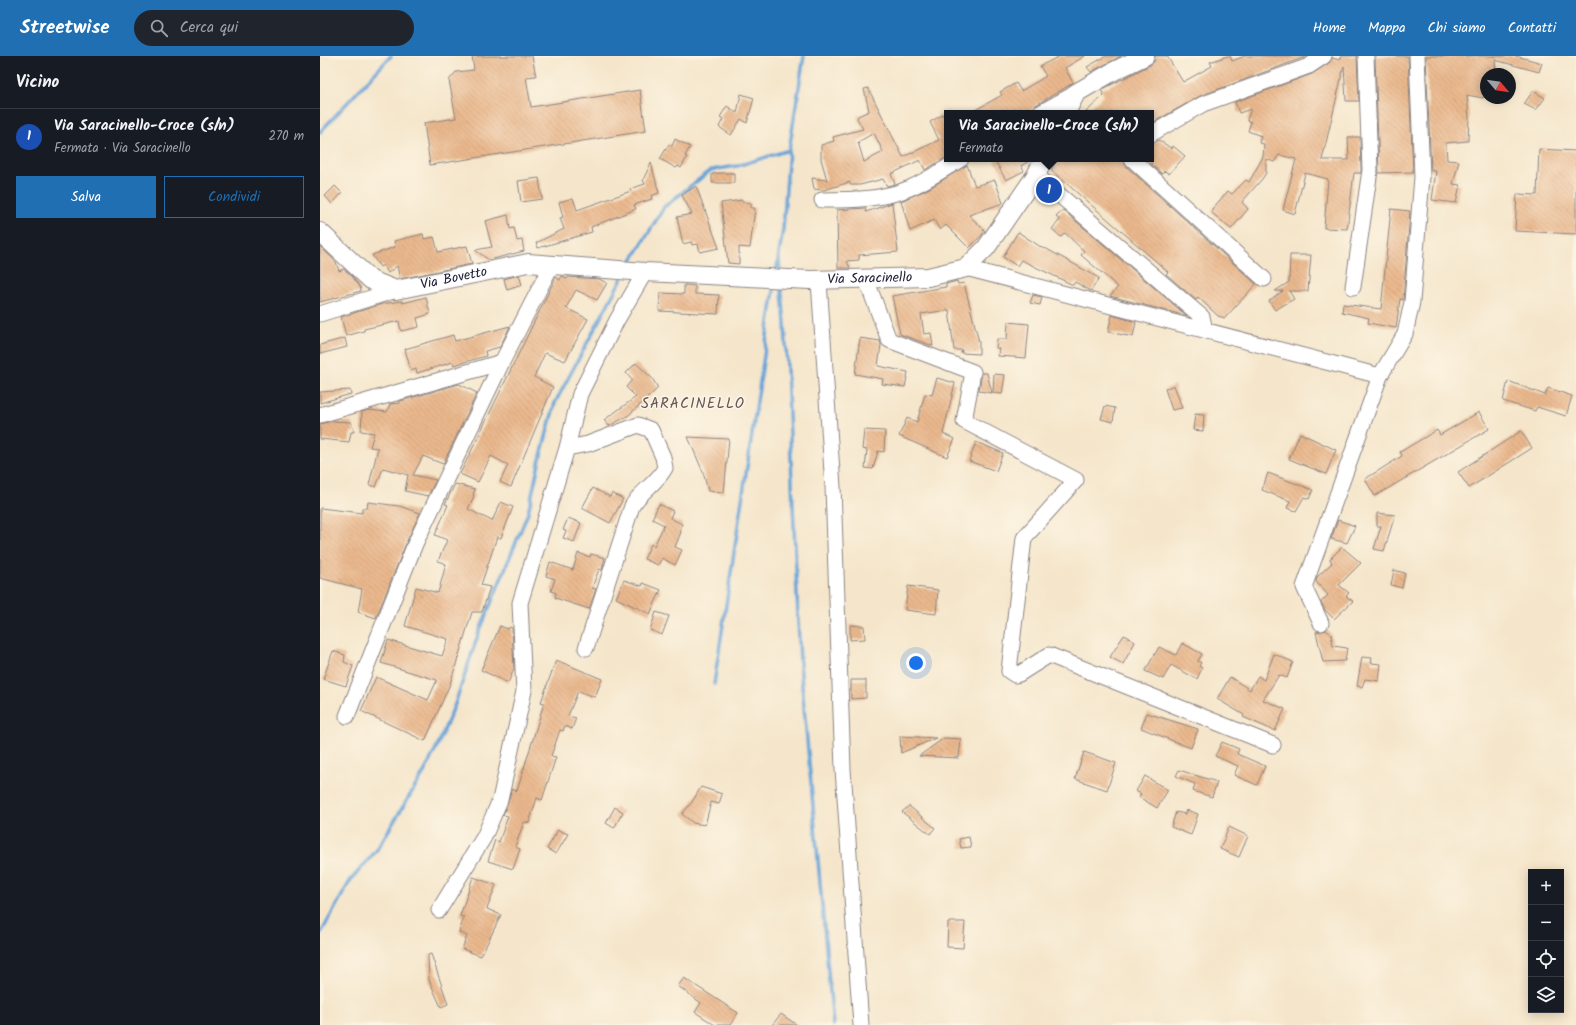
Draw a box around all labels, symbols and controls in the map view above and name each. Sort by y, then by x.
search box [134,10,414,46]
text: Streetwise [20,13,110,43]
text: Cerca qui [180,16,238,40]
icon: search [148,17,170,39]
text: Home [1313,17,1346,39]
text: Mappa [1368,17,1405,39]
text: Chi siamo [1427,17,1486,39]
text: Contatti [1508,17,1556,39]
north arrow [1480,68,1516,104]
text: Vicino [16,69,59,96]
popup [944,110,1154,162]
text: Via Saracinello-Croce (s/n) [54,114,235,138]
text: Via Saracinello-Croce (s/n) [959,114,1139,138]
text: 1 [27,126,31,147]
text: 270 m [268,126,304,147]
text: Fermata · Via Saracinello [54,138,191,159]
text: Fermata [959,138,1003,159]
pin: 1 [1036,175,1062,205]
button: Salva [16,176,156,218]
button: Condividi [164,176,304,218]
street label: Via Bovetto [418,261,489,296]
street label: Via Saracinello [827,266,912,291]
district label: SARACINELLO [641,392,745,416]
your location [906,653,926,673]
map controls [1528,869,1564,1013]
button: + [1528,869,1564,905]
button: − [1528,905,1564,941]
button: locate [1528,941,1564,977]
button: layers [1528,977,1564,1013]

